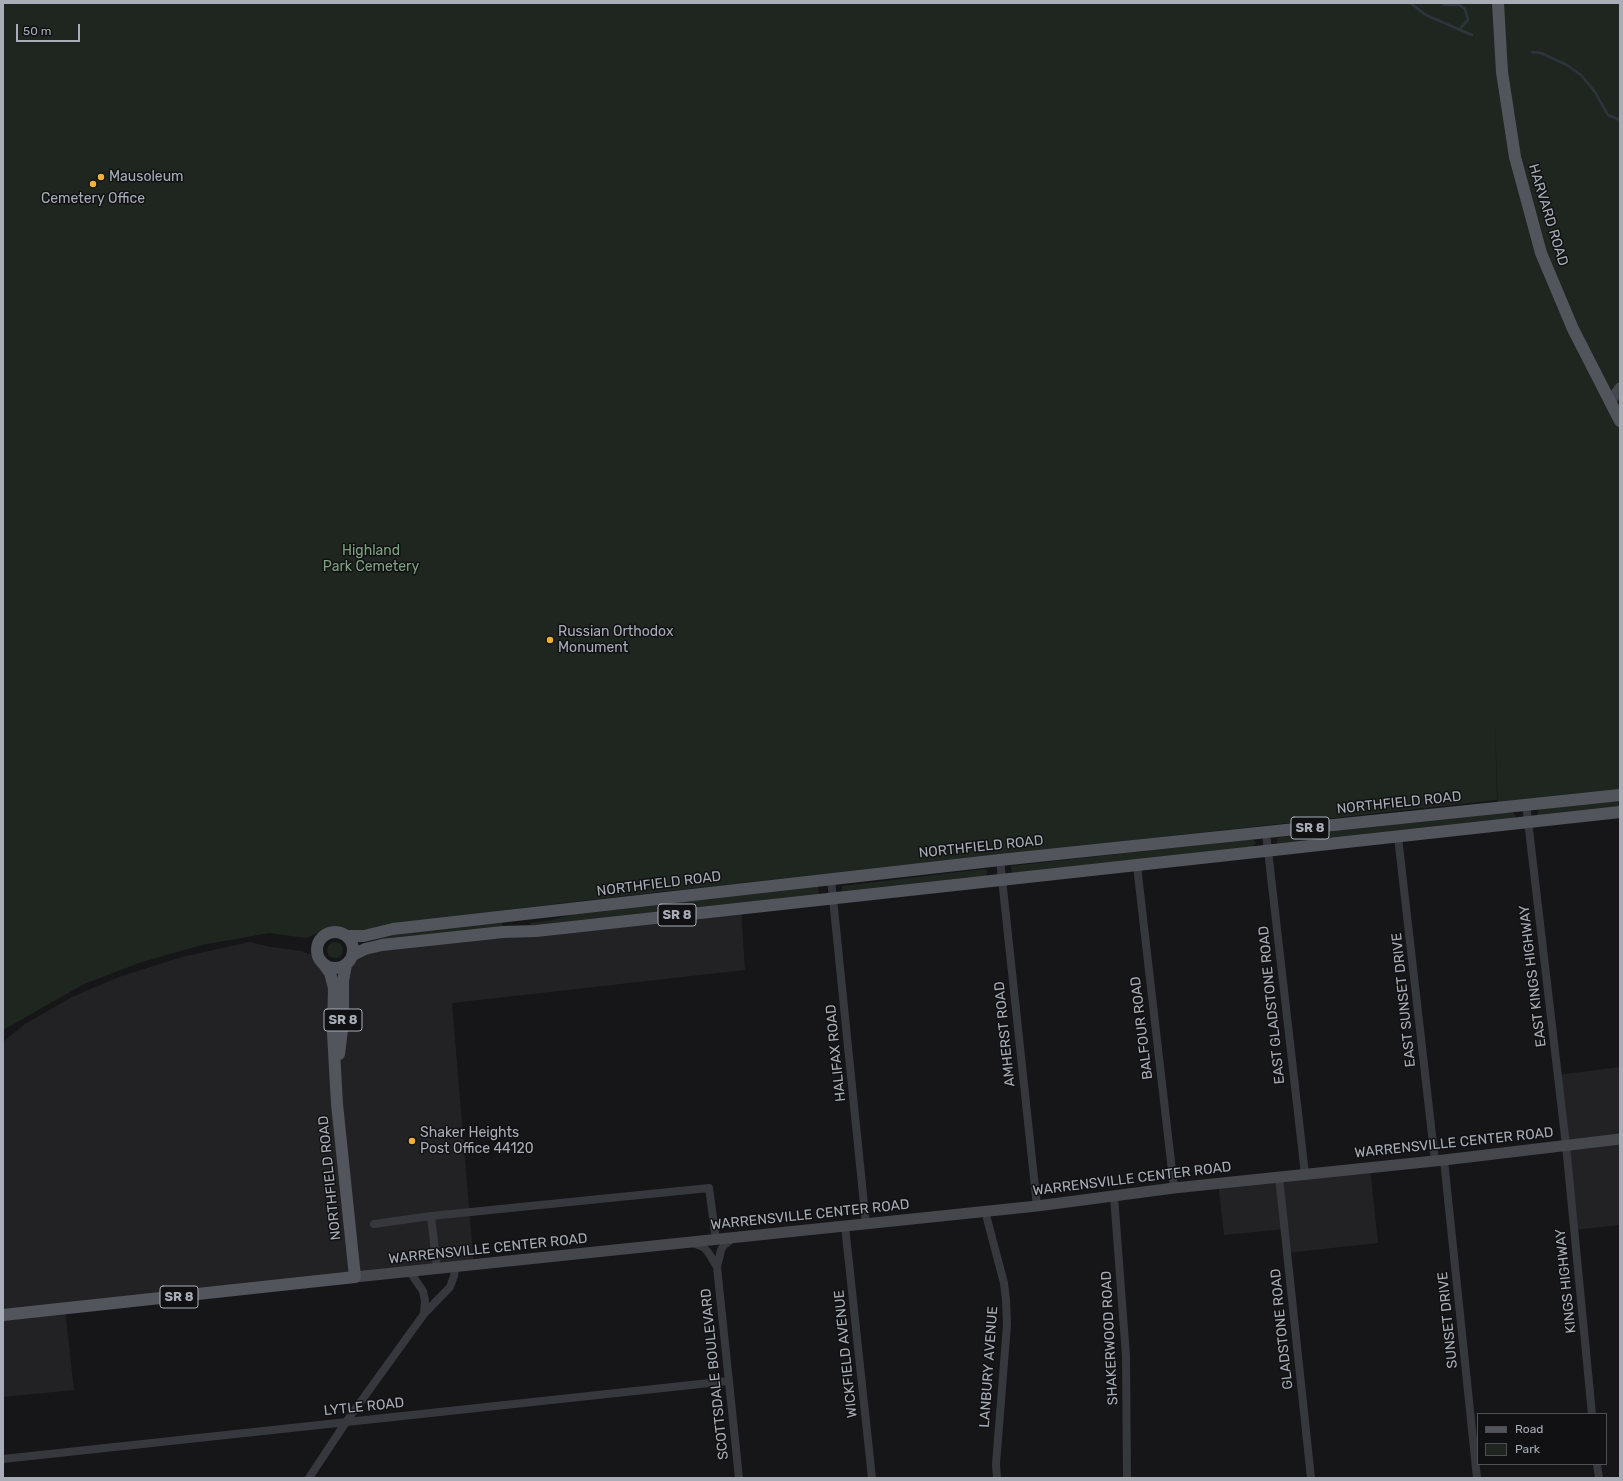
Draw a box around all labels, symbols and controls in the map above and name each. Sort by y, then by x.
scale bar [18,16,82,42]
text: 50 m [23,24,51,38]
street label: HARVARD ROAD [1524,162,1572,268]
place label: Mausoleum [109,169,184,185]
marker: Mausoleum [96,172,106,182]
marker: Cemetery Office [88,179,98,189]
place label: Cemetery Office [41,191,145,207]
park label: Highland Park Cemetery [323,543,419,576]
place label: Russian Orthodox Monument [558,624,673,656]
marker: Russian Orthodox Monument [545,635,555,645]
street label: NORTHFIELD ROAD [1336,788,1462,818]
road number: SR 8 [1291,817,1329,839]
street label: NORTHFIELD ROAD [918,832,1044,862]
street label: NORTHFIELD ROAD [596,868,722,900]
road number: SR 8 [658,904,696,926]
street label: EAST KINGS HIGHWAY [1516,904,1550,1048]
street label: EAST GLADSTONE ROAD [1255,925,1289,1085]
street label: EAST SUNSET DRIVE [1389,932,1419,1068]
street label: BALFOUR ROAD [1127,975,1157,1081]
street label: AMHERST ROAD [991,981,1019,1087]
street label: HALIFAX ROAD [823,1003,849,1103]
road number: SR 8 [324,1009,362,1031]
street label: NORTHFIELD ROAD [315,1115,345,1241]
street label: WARRENSVILLE CENTER ROAD [1354,1124,1554,1162]
place label: Shaker Heights Post Office 44120 [420,1125,534,1158]
marker: Shaker Heights Post Office 44120 [407,1136,417,1146]
street label: WARRENSVILLE CENTER ROAD [1032,1158,1232,1200]
street label: WARRENSVILLE CENTER ROAD [710,1196,910,1234]
street label: KINGS HIGHWAY [1552,1228,1580,1334]
street label: WARRENSVILLE CENTER ROAD [388,1230,588,1268]
street label: GLADSTONE ROAD [1267,1268,1297,1390]
street label: SHAKERWOOD ROAD [1098,1270,1122,1406]
street label: SUNSET DRIVE [1435,1271,1461,1369]
road number: SR 8 [160,1286,198,1308]
street label: SCOTTSDALE BOULEVARD [698,1287,732,1461]
street label: WICKFIELD AVENUE [831,1289,861,1419]
street label: LANBURY AVENUE [976,1306,1002,1428]
street label: LYTLE ROAD [323,1394,405,1420]
legend [1477,1413,1607,1465]
text: Road [1515,1422,1543,1436]
text: Park [1515,1442,1540,1456]

